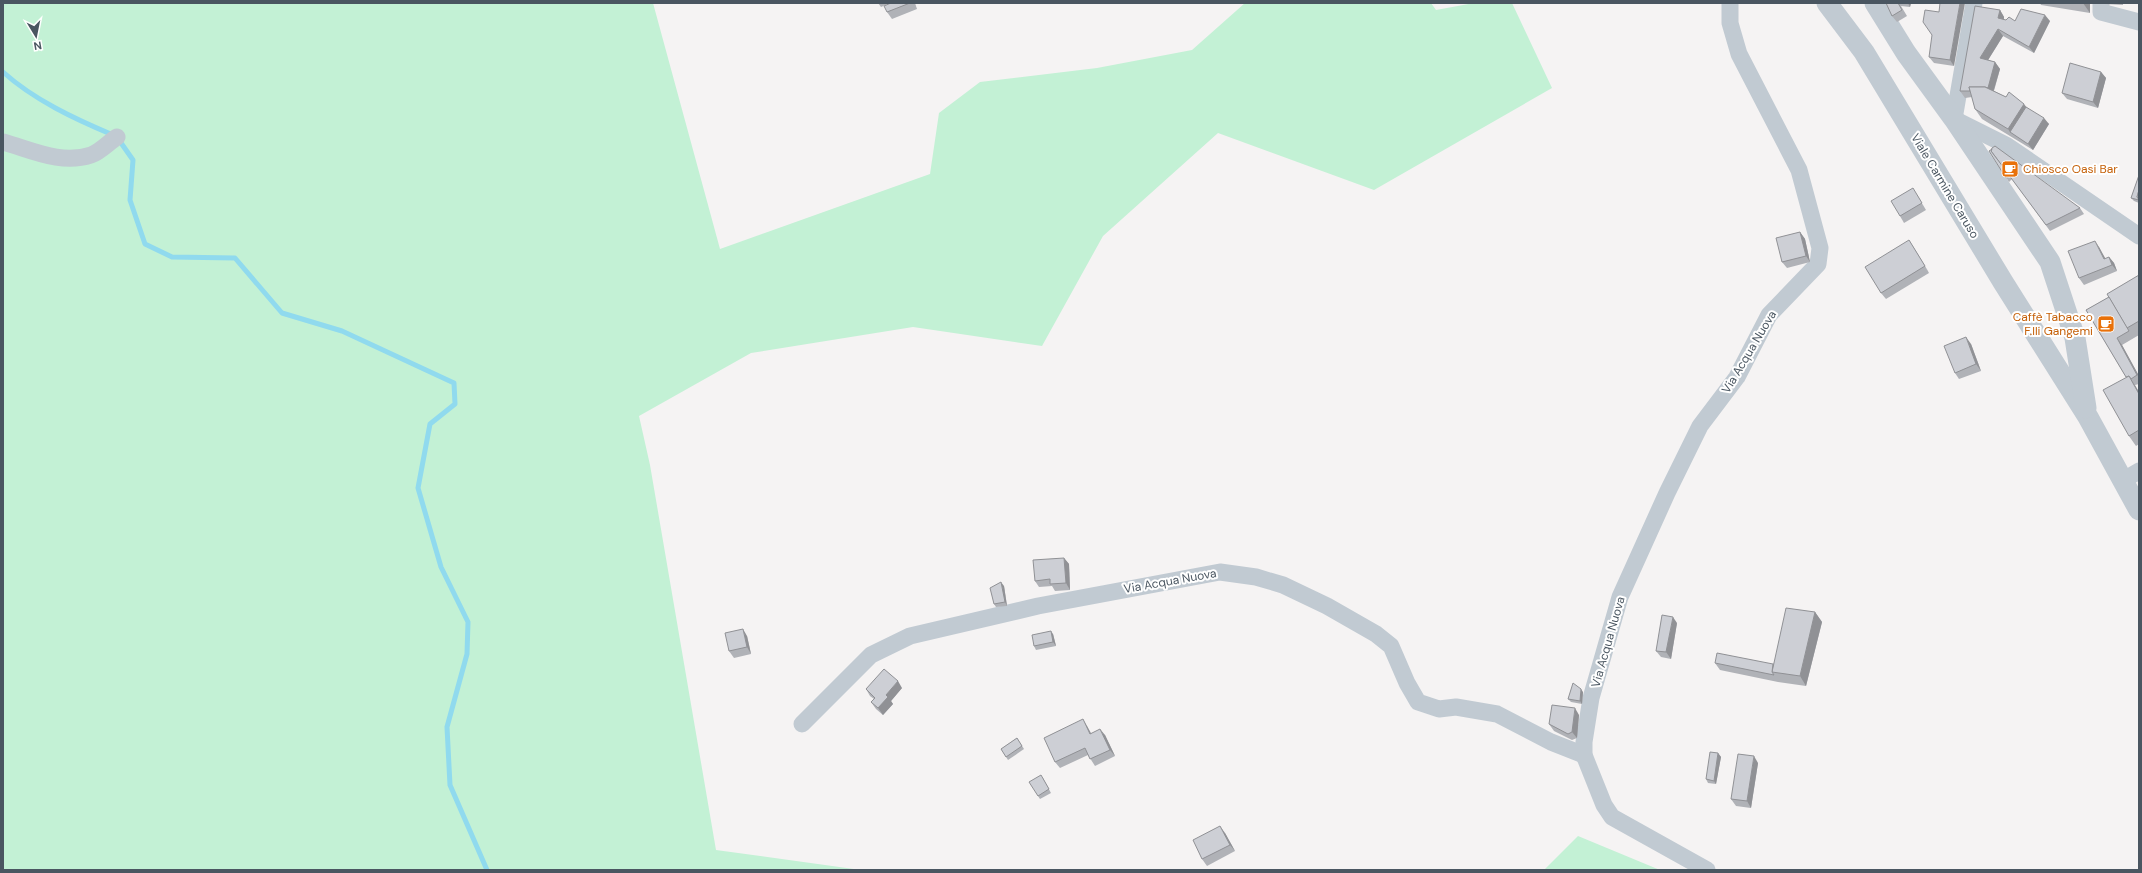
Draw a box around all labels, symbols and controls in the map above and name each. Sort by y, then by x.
north arrow [16,16,56,56]
text: N [33,38,43,53]
street label: Viale Carmine Caruso [1907,131,1983,241]
cafe icon: Chiosco Oasi Bar [2000,159,2020,179]
place label: Chiosco Oasi Bar [2023,161,2118,177]
street label: Via Acqua Nuova [1718,308,1780,396]
place label: Caffè Tabacco F.lli Gangemi [2013,309,2093,339]
cafe icon: Caffè Tabacco F.lli Gangemi [2096,314,2116,334]
street label: Via Acqua Nuova [1122,565,1218,597]
street label: Via Acqua Nuova [1587,595,1629,689]

